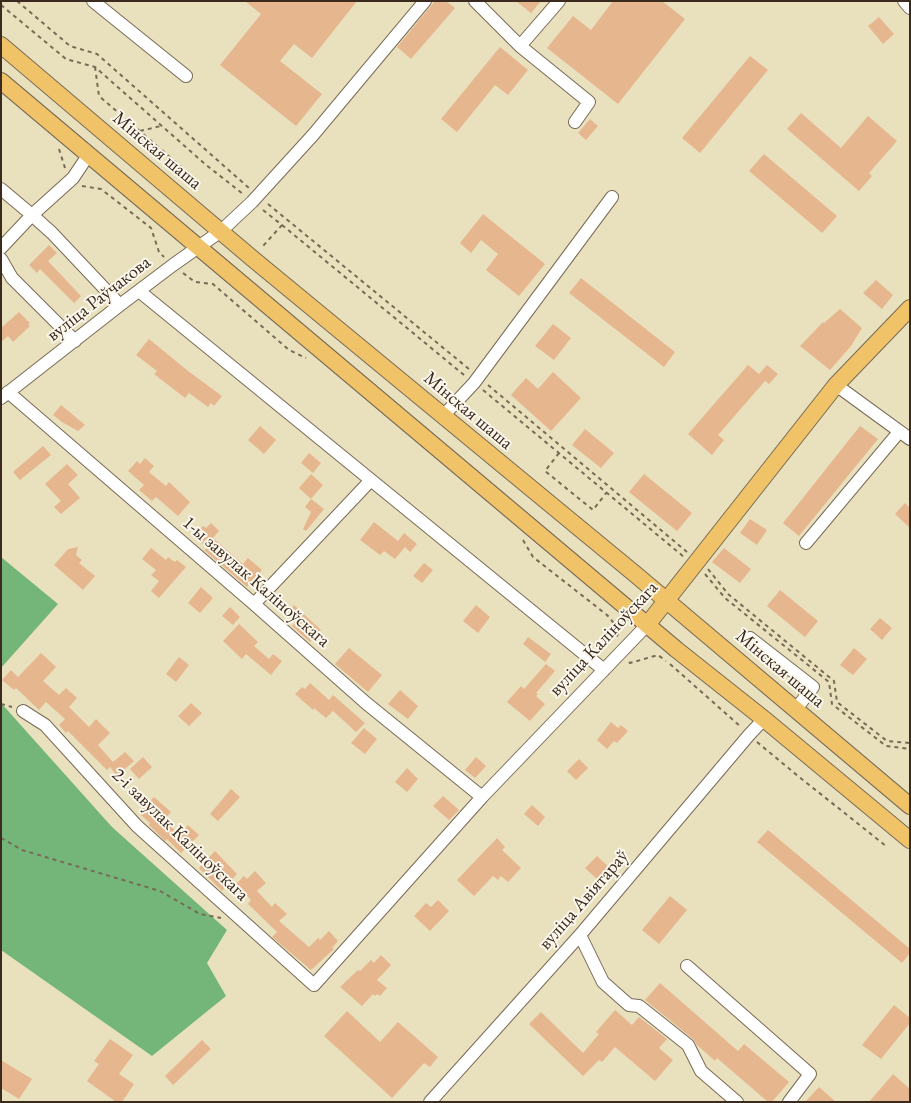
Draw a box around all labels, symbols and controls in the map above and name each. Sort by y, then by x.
street label: Мінская шаша [108,107,206,195]
street label: вуліца Раўчакова [42,251,156,347]
street label: Мінская шаша [419,367,517,455]
street label: 1-ы завулак Каліноўскага [177,512,335,652]
street label: вуліца Каліноўскага [545,577,663,701]
street label: Мінская шаша [731,625,829,713]
street label: 2-і завулак Каліноўскага [107,764,253,906]
street label: вуліца Авіятараў [534,845,634,955]

